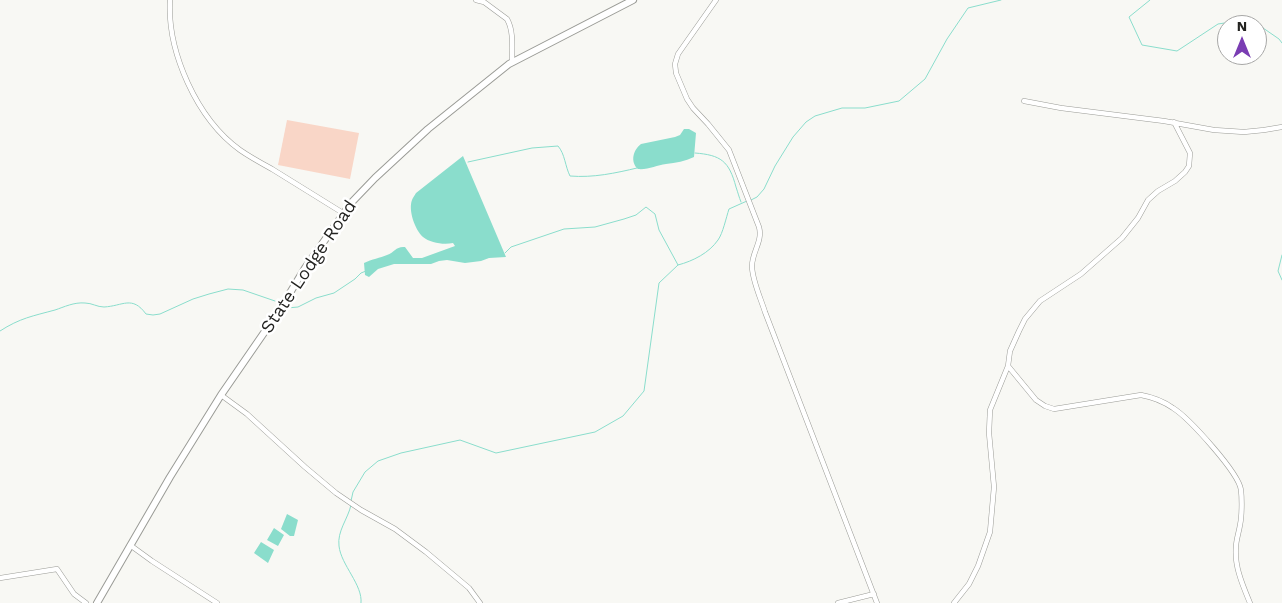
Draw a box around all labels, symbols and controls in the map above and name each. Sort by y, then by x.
north arrow [1217,15,1267,65]
text: N [1237,18,1247,34]
street label: State Lodge Road [257,196,361,338]

